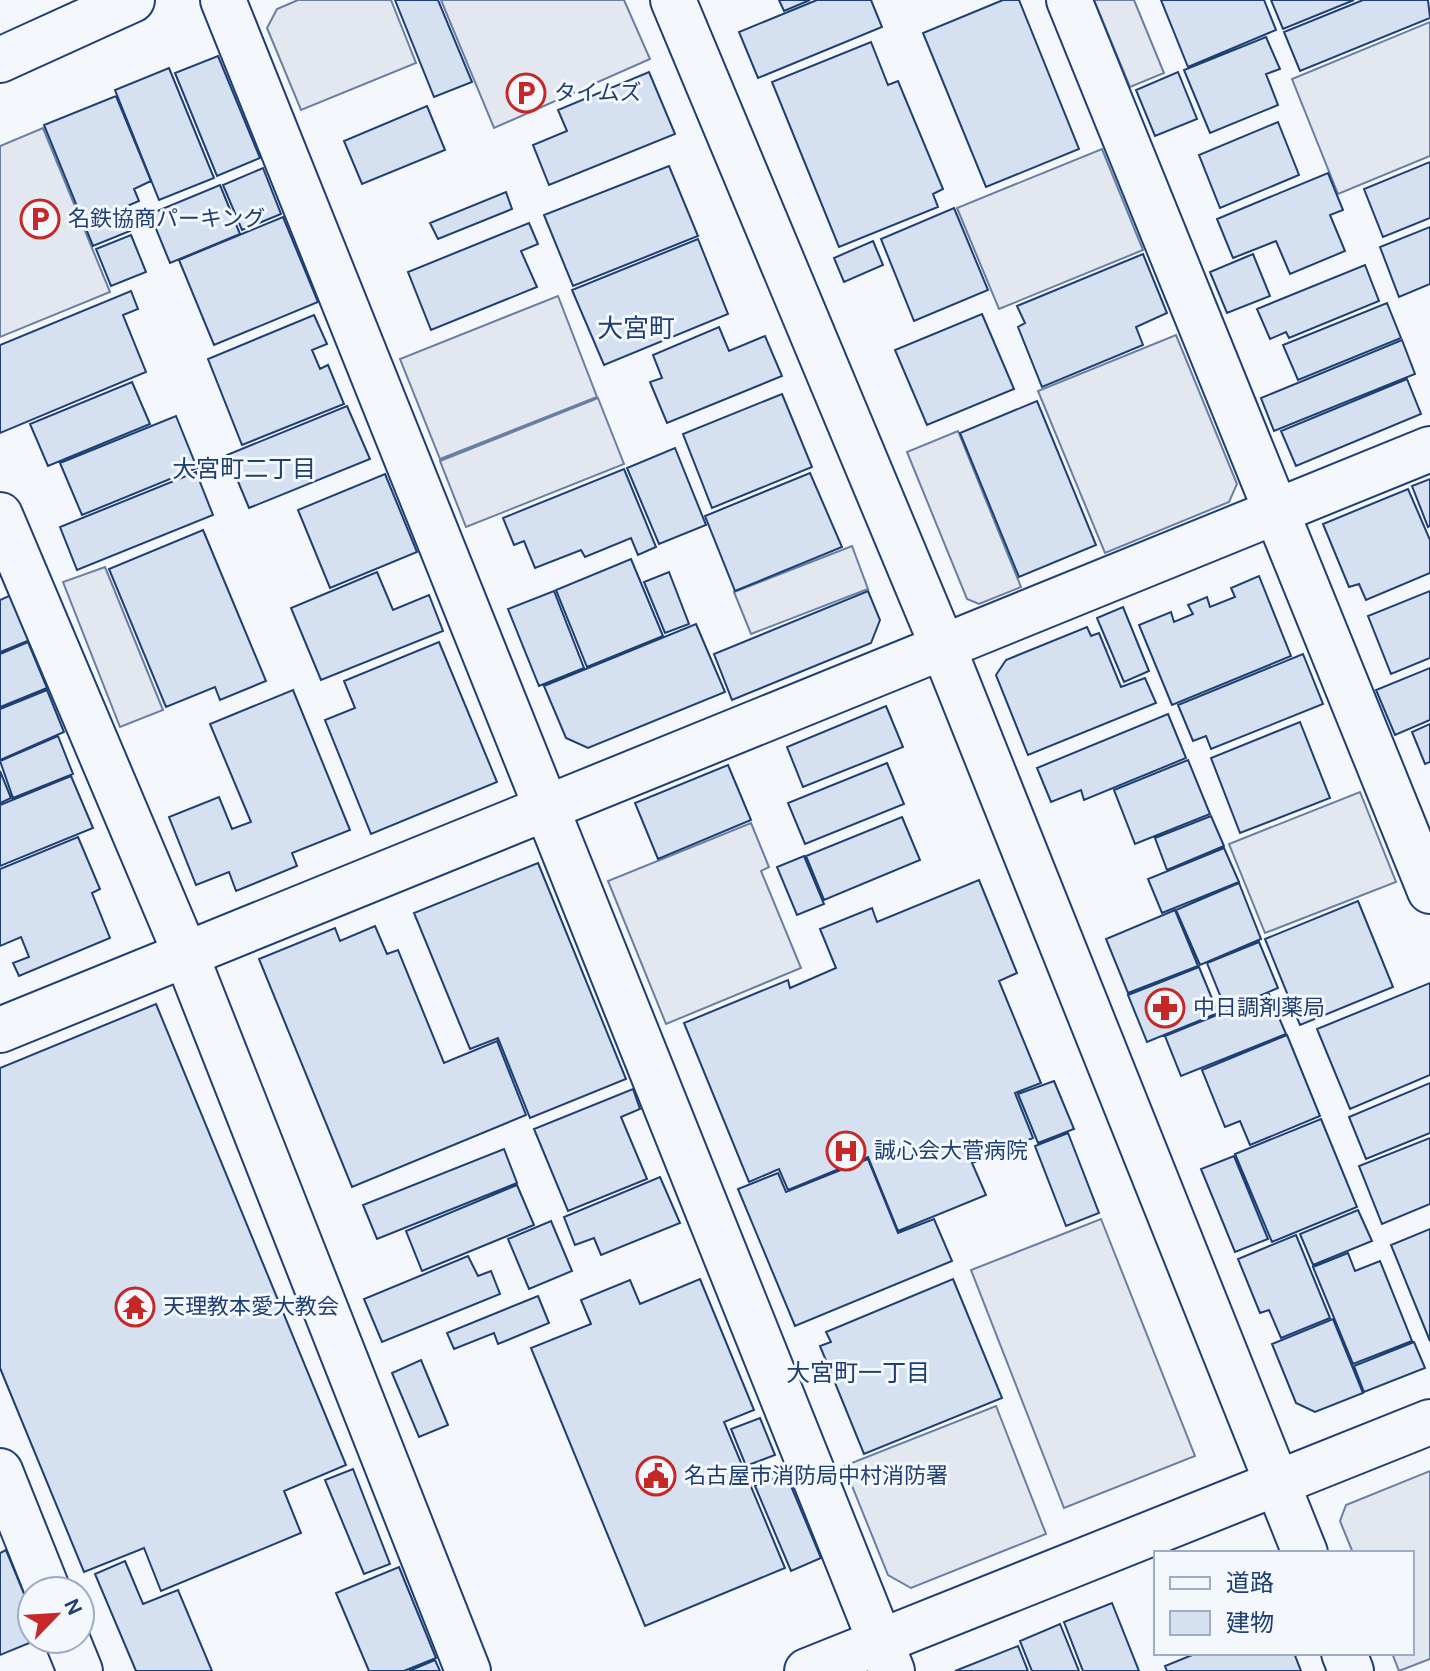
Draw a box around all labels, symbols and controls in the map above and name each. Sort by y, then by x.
parking icon: タイムズ [505,72,547,114]
place label: タイムズ [554,80,642,106]
parking icon: 名鉄協商パーキング [19,198,61,240]
place label: 名鉄協商パーキング [68,206,265,232]
district label: 大宮町 [597,313,675,344]
district label: 大宮町二丁目 [172,455,316,483]
pharmacy icon: 中日調剤薬局 [1144,987,1186,1029]
place label: 中日調剤薬局 [1193,995,1325,1021]
hospital icon: 誠心会大菅病院 [825,1130,867,1172]
place label: 誠心会大菅病院 [874,1138,1028,1164]
temple icon: 天理教本愛大教会 [114,1286,156,1328]
place label: 天理教本愛大教会 [163,1294,339,1320]
district label: 大宮町一丁目 [786,1359,930,1387]
public building icon: 名古屋市消防局中村消防署 [635,1455,677,1497]
place label: 名古屋市消防局中村消防署 [684,1463,948,1489]
legend [1154,1551,1414,1655]
text: 道路 [1226,1569,1274,1597]
north arrow [16,1575,96,1655]
text: N [58,1594,88,1620]
text: 建物 [1226,1609,1274,1637]

